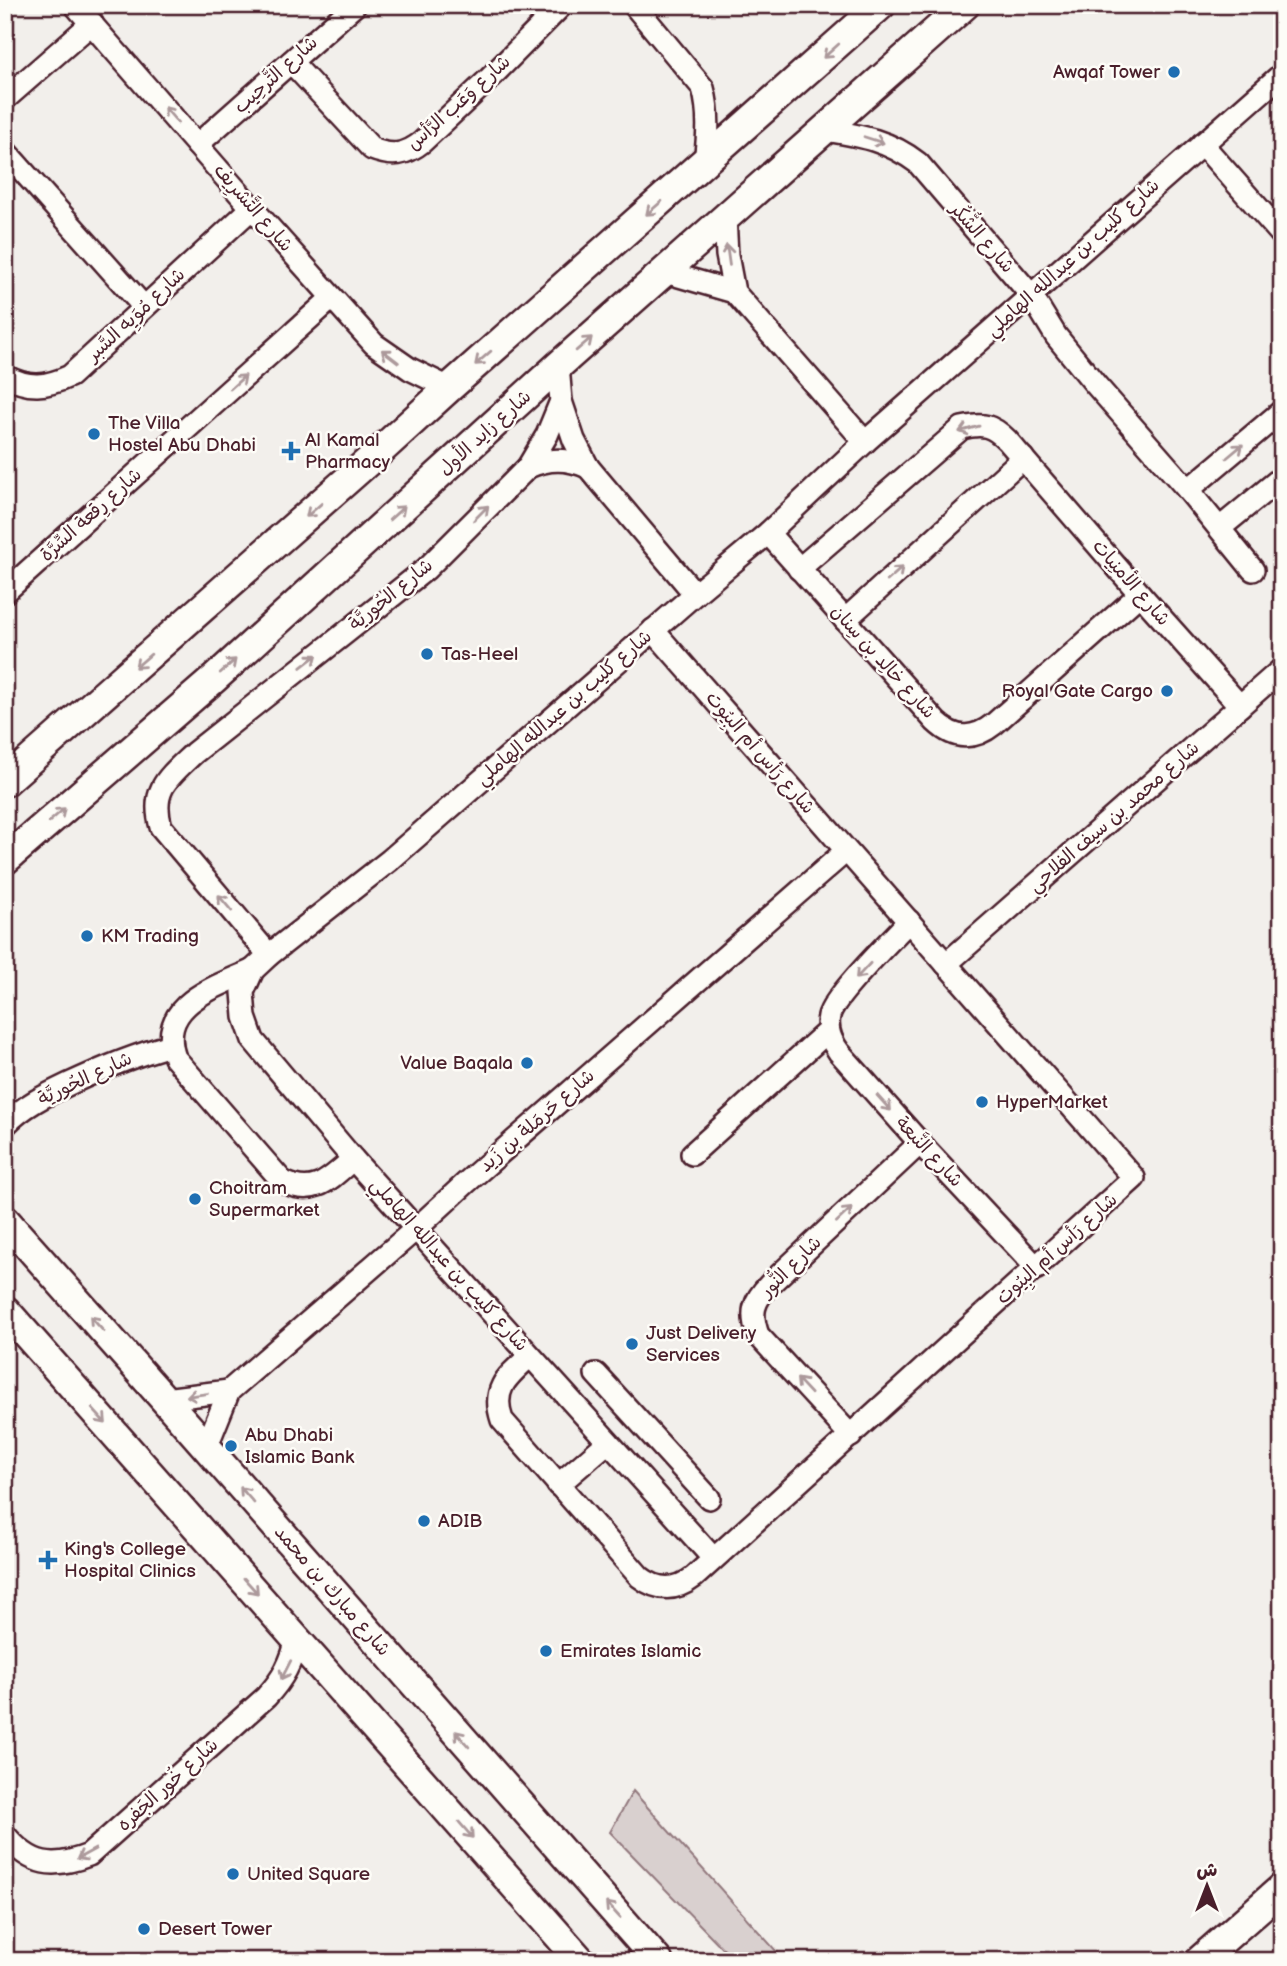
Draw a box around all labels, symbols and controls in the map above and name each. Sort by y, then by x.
street label: شارع التَّرحِيب [227,29,323,119]
one-way arrow [822,43,840,59]
street label: شارع وَعَب الرَّأس [402,50,516,156]
place label: Awqaf Tower [1053,61,1161,84]
marker: Awqaf Tower [1166,64,1182,80]
one-way arrow [163,106,179,124]
one-way arrow [863,134,885,147]
street label: شارع التَّشرِيف [206,157,300,259]
street label: شارع كليب بن عبدالله الهاملي [981,174,1167,345]
street label: شارع الشُّكُر [943,193,1023,279]
one-way arrow [645,200,663,216]
one-way arrow [721,244,734,266]
street label: شارع مُوَيِه السَّبر [80,263,193,371]
one-way arrow [574,336,592,352]
one-way arrow [380,349,399,364]
one-way arrow [474,350,492,366]
one-way arrow [229,374,246,391]
street label: شارع زايد الأول [433,384,537,481]
place label: The Villa Hostel Abu Dhabi [108,412,256,457]
one-way arrow [958,423,980,436]
marker: The Villa Hostel Abu Dhabi [86,426,102,442]
place label: Al Kamal Pharmacy [305,429,391,474]
marker: Al Kamal Pharmacy [283,443,299,459]
one-way arrow [1226,443,1244,459]
street label: شارع رِقعة السِّرَّة [35,463,149,569]
one-way arrow [305,502,323,518]
one-way arrow [388,505,406,521]
one-way arrow [473,505,490,522]
street label: شارع الأمنِيات [1087,534,1176,632]
street label: شارع الحُوريَّة [344,554,438,637]
one-way arrow [886,567,904,583]
street label: شارع خالِد بن سِنان [825,600,940,724]
street label: شارع كليب بن عبدالله الهاملي [471,625,659,794]
place label: Tas-Heel [441,643,518,666]
marker: Tas-Heel [419,646,435,662]
one-way arrow [135,652,152,669]
one-way arrow [299,654,318,669]
one-way arrow [219,658,237,674]
place label: Royal Gate Cargo [1002,680,1153,703]
marker: Royal Gate Cargo [1159,683,1175,699]
street label: شارع رَأس أم البِيُوت [697,687,820,822]
street label: شارع محمد بن سيف الفلاحي [1024,736,1207,901]
one-way arrow [48,807,66,823]
one-way arrow [217,894,233,912]
place label: KM Trading [101,925,199,948]
marker: KM Trading [79,928,95,944]
one-way arrow [855,962,871,980]
street label: شارع الحُوريَّة [34,1047,136,1112]
place label: Value Baqala [400,1052,513,1075]
marker: Value Baqala [519,1055,535,1071]
street label: شارع حَرمَلة بن زَيد [474,1065,600,1178]
place label: HyperMarket [996,1091,1108,1114]
one-way arrow [876,1094,892,1112]
marker: HyperMarket [974,1094,990,1110]
street label: شارع النَّبعة [890,1110,969,1193]
street label: شارع كليب بن عبدالله الهاملي [362,1173,533,1359]
place label: Choitram Supermarket [209,1177,320,1222]
street label: شارع رَأس أم البِيُوت [992,1189,1125,1312]
marker: Choitram Supermarket [187,1191,203,1207]
one-way arrow [835,1206,852,1223]
street label: شارع النُّور [751,1229,827,1305]
one-way arrow [90,1315,106,1333]
place label: Just Delivery Services [646,1322,757,1367]
marker: Just Delivery Services [624,1336,640,1352]
one-way arrow [796,1378,813,1395]
one-way arrow [186,1389,208,1402]
one-way arrow [91,1407,108,1424]
place label: Abu Dhabi Islamic Bank [245,1424,355,1469]
marker: Abu Dhabi Islamic Bank [223,1438,239,1454]
one-way arrow [239,1486,255,1504]
place label: ADIB [438,1510,482,1533]
marker: ADIB [416,1513,432,1529]
street label: شارع مبارك بن محمد [268,1521,395,1662]
place label: King's College Hospital Clinics [64,1538,196,1583]
marker: King's College Hospital Clinics [38,1550,58,1570]
one-way arrow [243,1577,259,1595]
place label: Emirates Islamic [560,1640,701,1663]
marker: Emirates Islamic [538,1643,554,1659]
one-way arrow [279,1659,293,1679]
one-way arrow [454,1730,470,1748]
street label: شارع خُور الجَفره [111,1731,224,1837]
one-way arrow [458,1821,474,1839]
one-way arrow [76,1847,96,1861]
north arrow [1172,1850,1242,1920]
text: ش [1197,1859,1218,1882]
place label: United Square [247,1863,370,1886]
marker: United Square [225,1866,241,1882]
one-way arrow [605,1901,621,1919]
place label: Desert Tower [158,1918,273,1941]
marker: Desert Tower [136,1921,152,1937]

